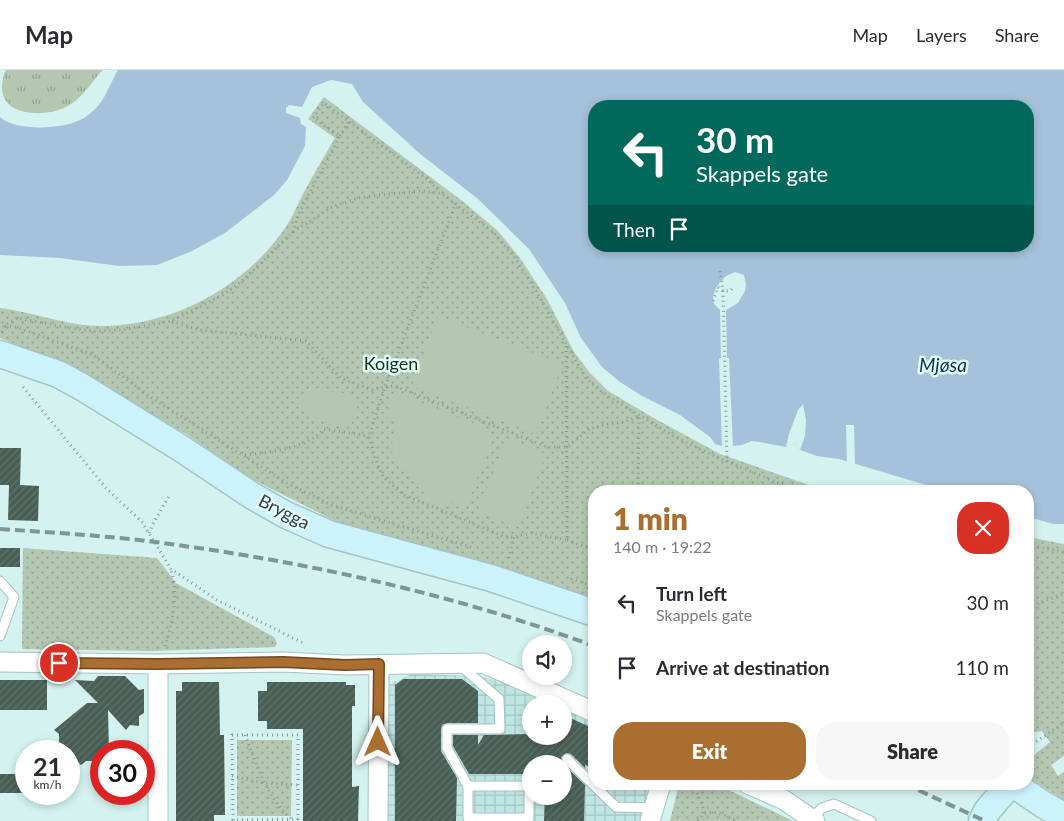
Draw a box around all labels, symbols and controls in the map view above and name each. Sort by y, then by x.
text: Map [25,20,73,49]
text: Map [852,24,888,46]
text: Layers [916,24,967,46]
text: Share [995,24,1039,46]
text: 30 m [696,118,774,160]
icon: left [613,120,678,185]
text: Skappels gate [696,160,828,187]
icon: arrive [665,215,693,243]
text: Then [613,218,655,241]
park label: Koigen [364,352,418,374]
water label: Mjøsa [919,353,967,376]
street label: Brygga [255,489,314,533]
text: 1 min [613,500,688,536]
button: close [957,502,1009,554]
text: 140 m · 19:22 [613,537,712,556]
text: Turn left [656,582,727,605]
icon: left [613,589,641,617]
text: 30 m [966,591,1009,614]
text: Skappels gate [656,605,752,624]
map controls [522,635,572,805]
button: sound [522,635,572,685]
pin [38,642,80,684]
icon: arrive [45,649,73,677]
icon: arrive [613,654,641,682]
text: Arrive at destination [656,656,829,679]
text: 110 m [955,656,1009,679]
button: + [522,695,572,745]
position arrow [351,715,403,767]
button: Exit [613,722,806,780]
button: Share [816,722,1009,780]
speed limit sign: 30 [90,740,155,805]
text: 21 [33,751,62,781]
button: − [522,755,572,805]
text: km/h [33,777,62,792]

